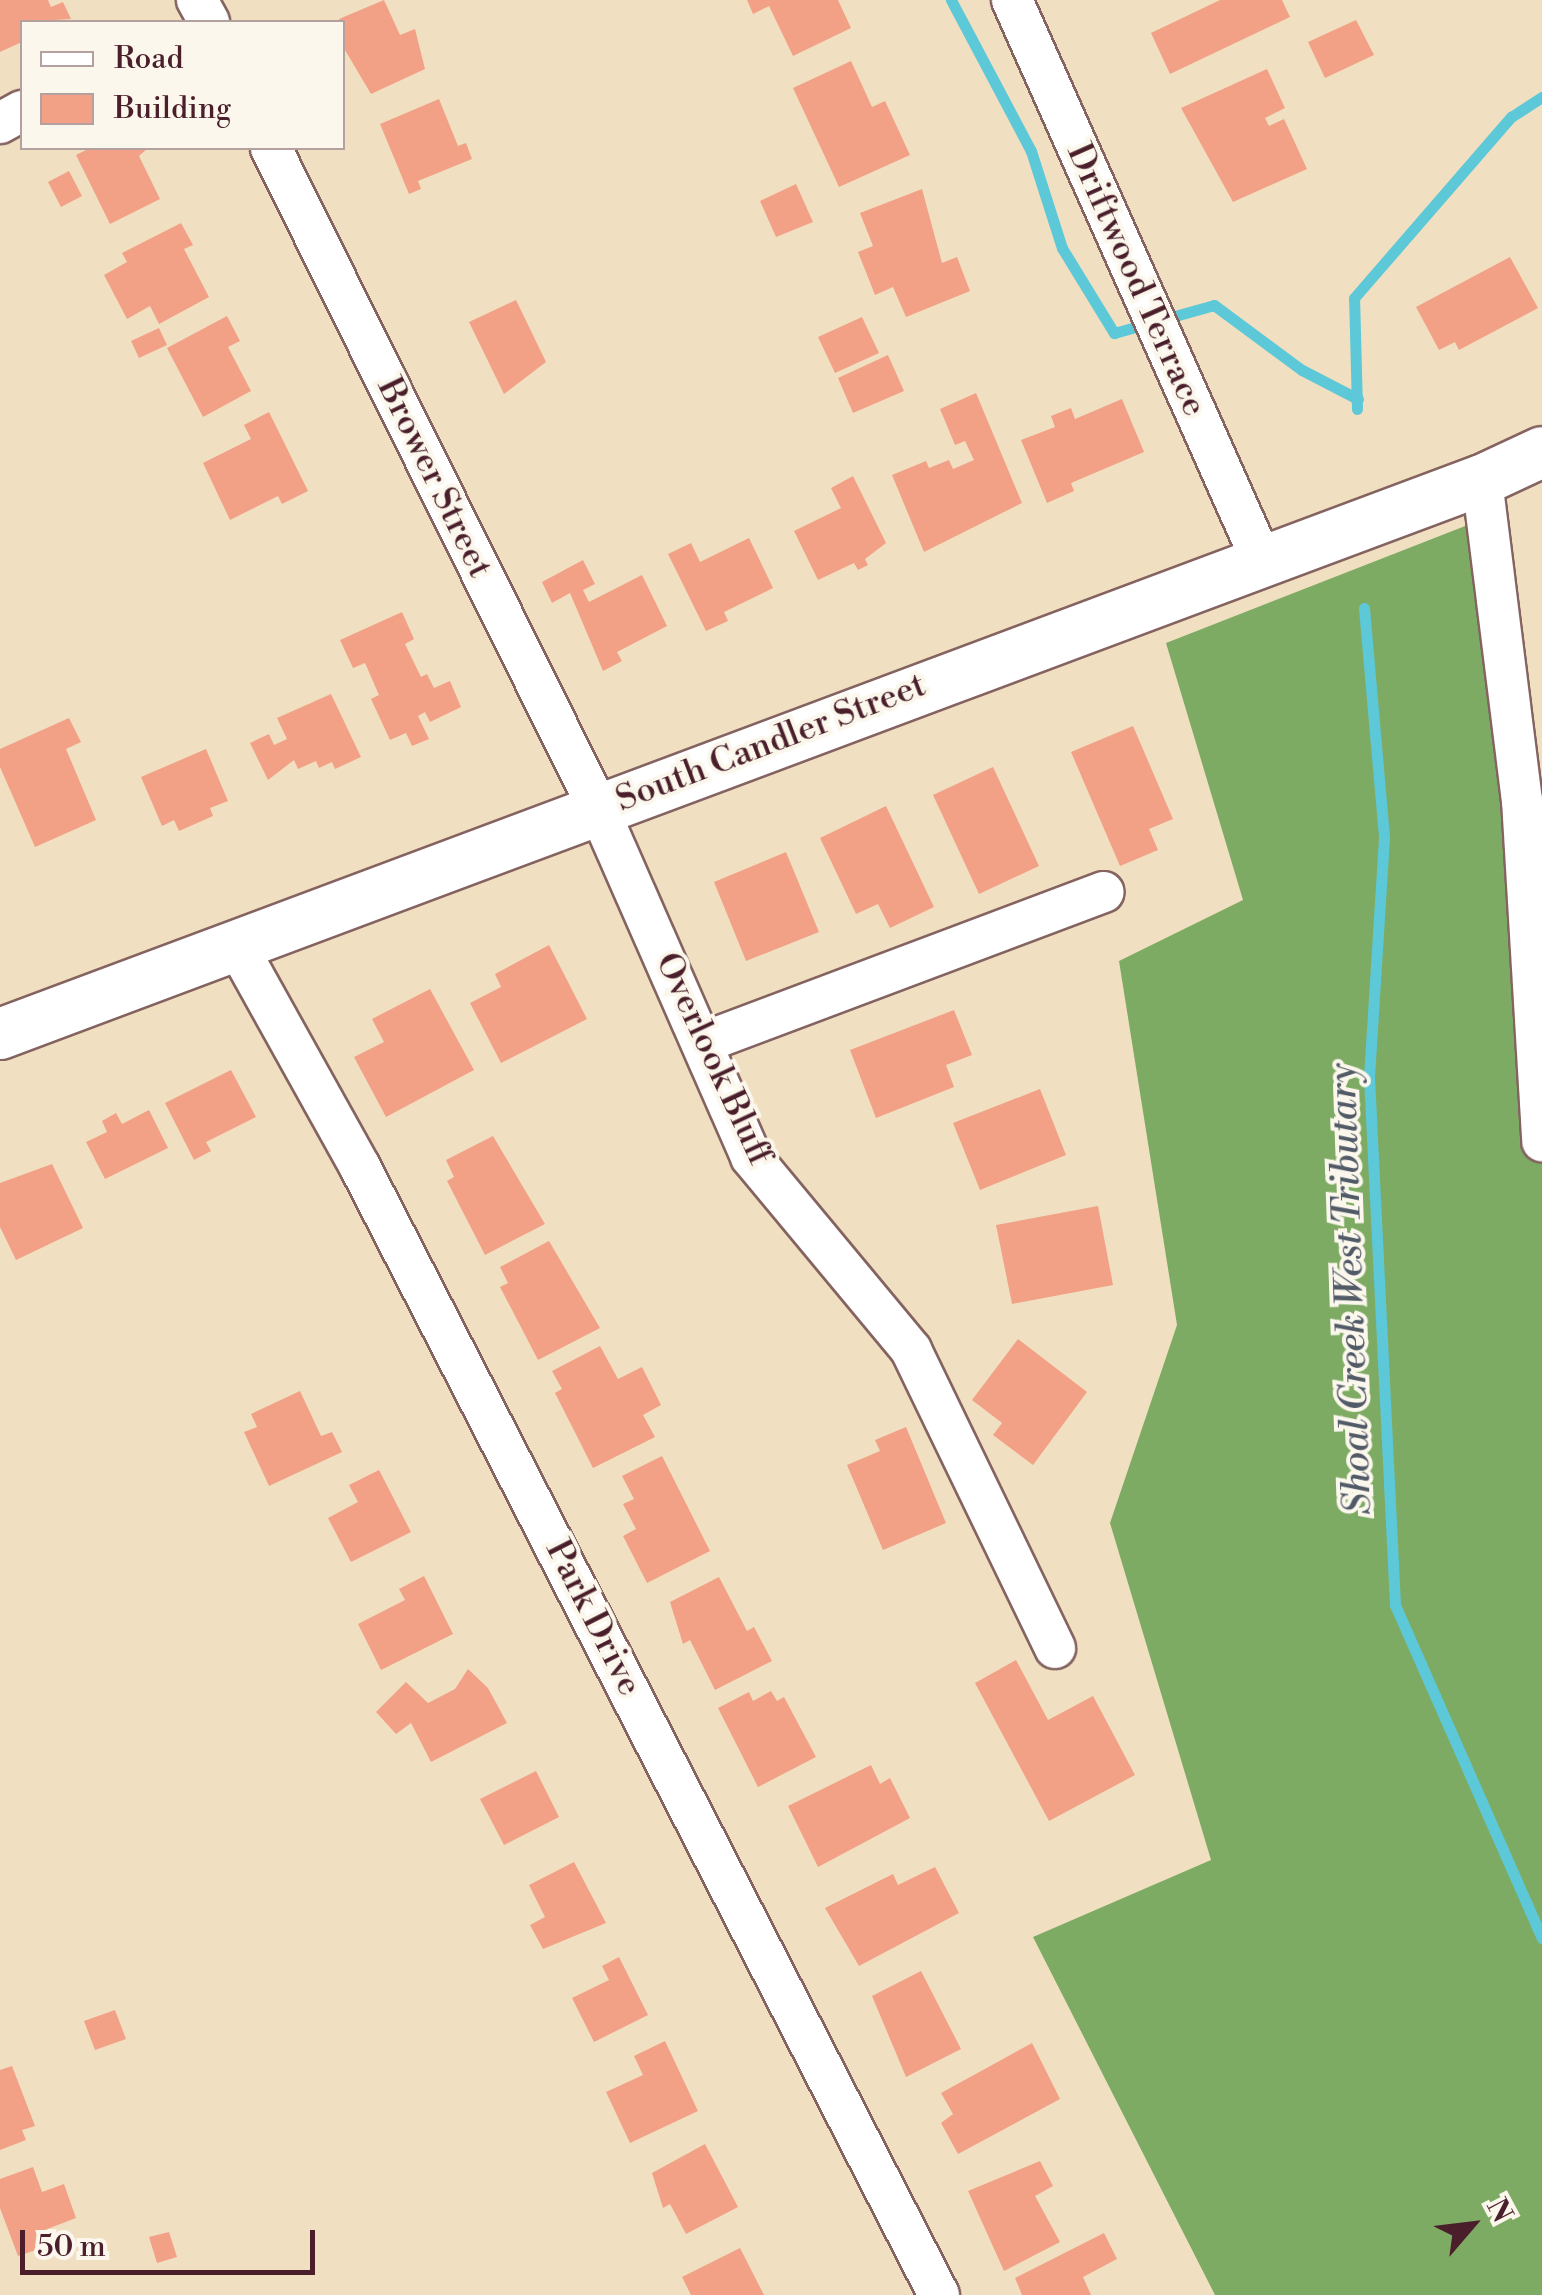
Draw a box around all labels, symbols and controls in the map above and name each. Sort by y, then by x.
legend [20,20,345,150]
text: Road [114,40,184,78]
text: Building [114,90,231,128]
street label: Driftwood Terrace [1057,137,1215,423]
street label: Brower Street [367,371,501,585]
street label: South Candler Street [610,665,932,821]
street label: Overlook Bluff [646,946,780,1172]
water label: Shoal Creek West Tributary [1320,1062,1382,1516]
street label: Park Drive [536,1533,650,1703]
north arrow [1422,2175,1522,2275]
text: N [1478,2193,1520,2229]
scale bar [25,2210,320,2272]
text: 50 m [37,2228,106,2266]

